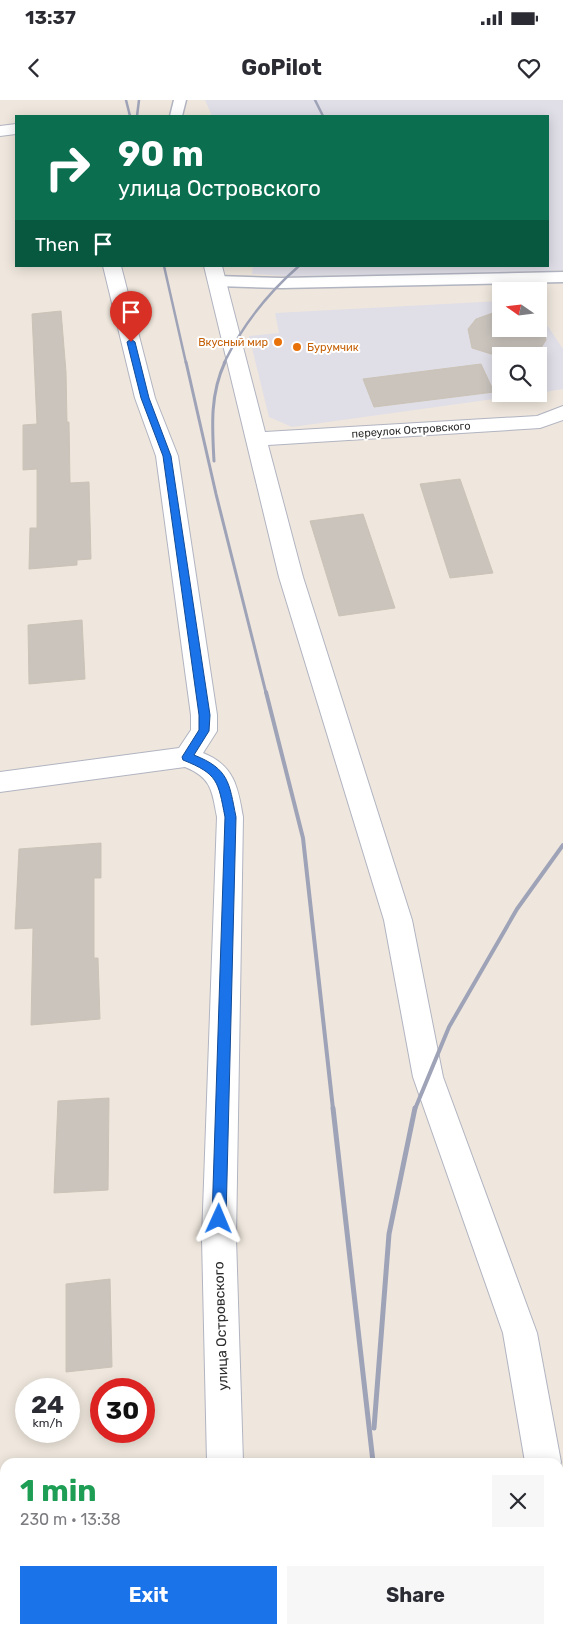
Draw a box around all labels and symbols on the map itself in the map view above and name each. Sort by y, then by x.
north arrow [492,282,548,338]
pin [110,291,152,342]
place label: Вкусный мир [198,336,268,349]
marker: Вкусный мир [272,336,284,348]
marker: Бурумчик [291,341,303,353]
place label: Бурумчик [307,341,359,354]
street label: переулок Островского [351,419,471,441]
position arrow [192,1192,244,1244]
street label: улица Островского [210,1261,232,1391]
speed limit sign: 30 [90,1378,155,1443]

